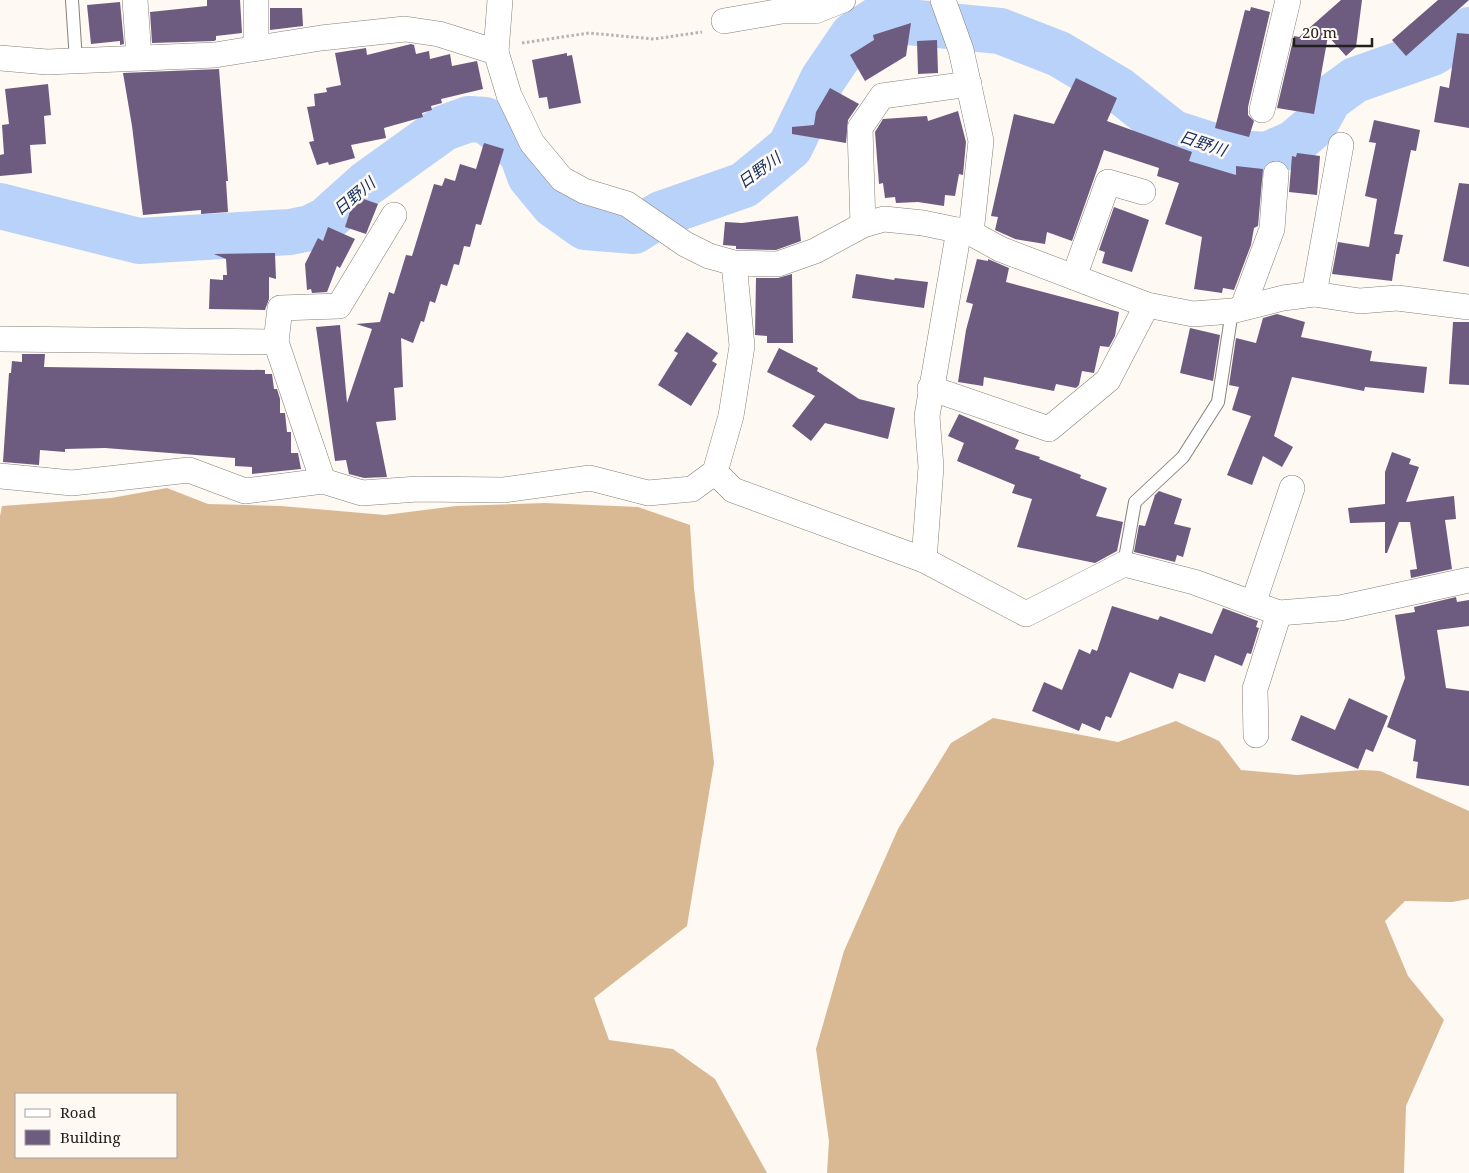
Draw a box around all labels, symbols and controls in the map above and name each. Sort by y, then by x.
scale bar [1294,15,1372,47]
text: 20 m [1302,22,1337,42]
water label: 日野川 [1177,125,1231,161]
water label: 日野川 [733,146,786,193]
water label: 日野川 [329,171,381,220]
legend [15,1093,178,1158]
text: Road [60,1102,96,1122]
text: Building [60,1127,121,1147]

